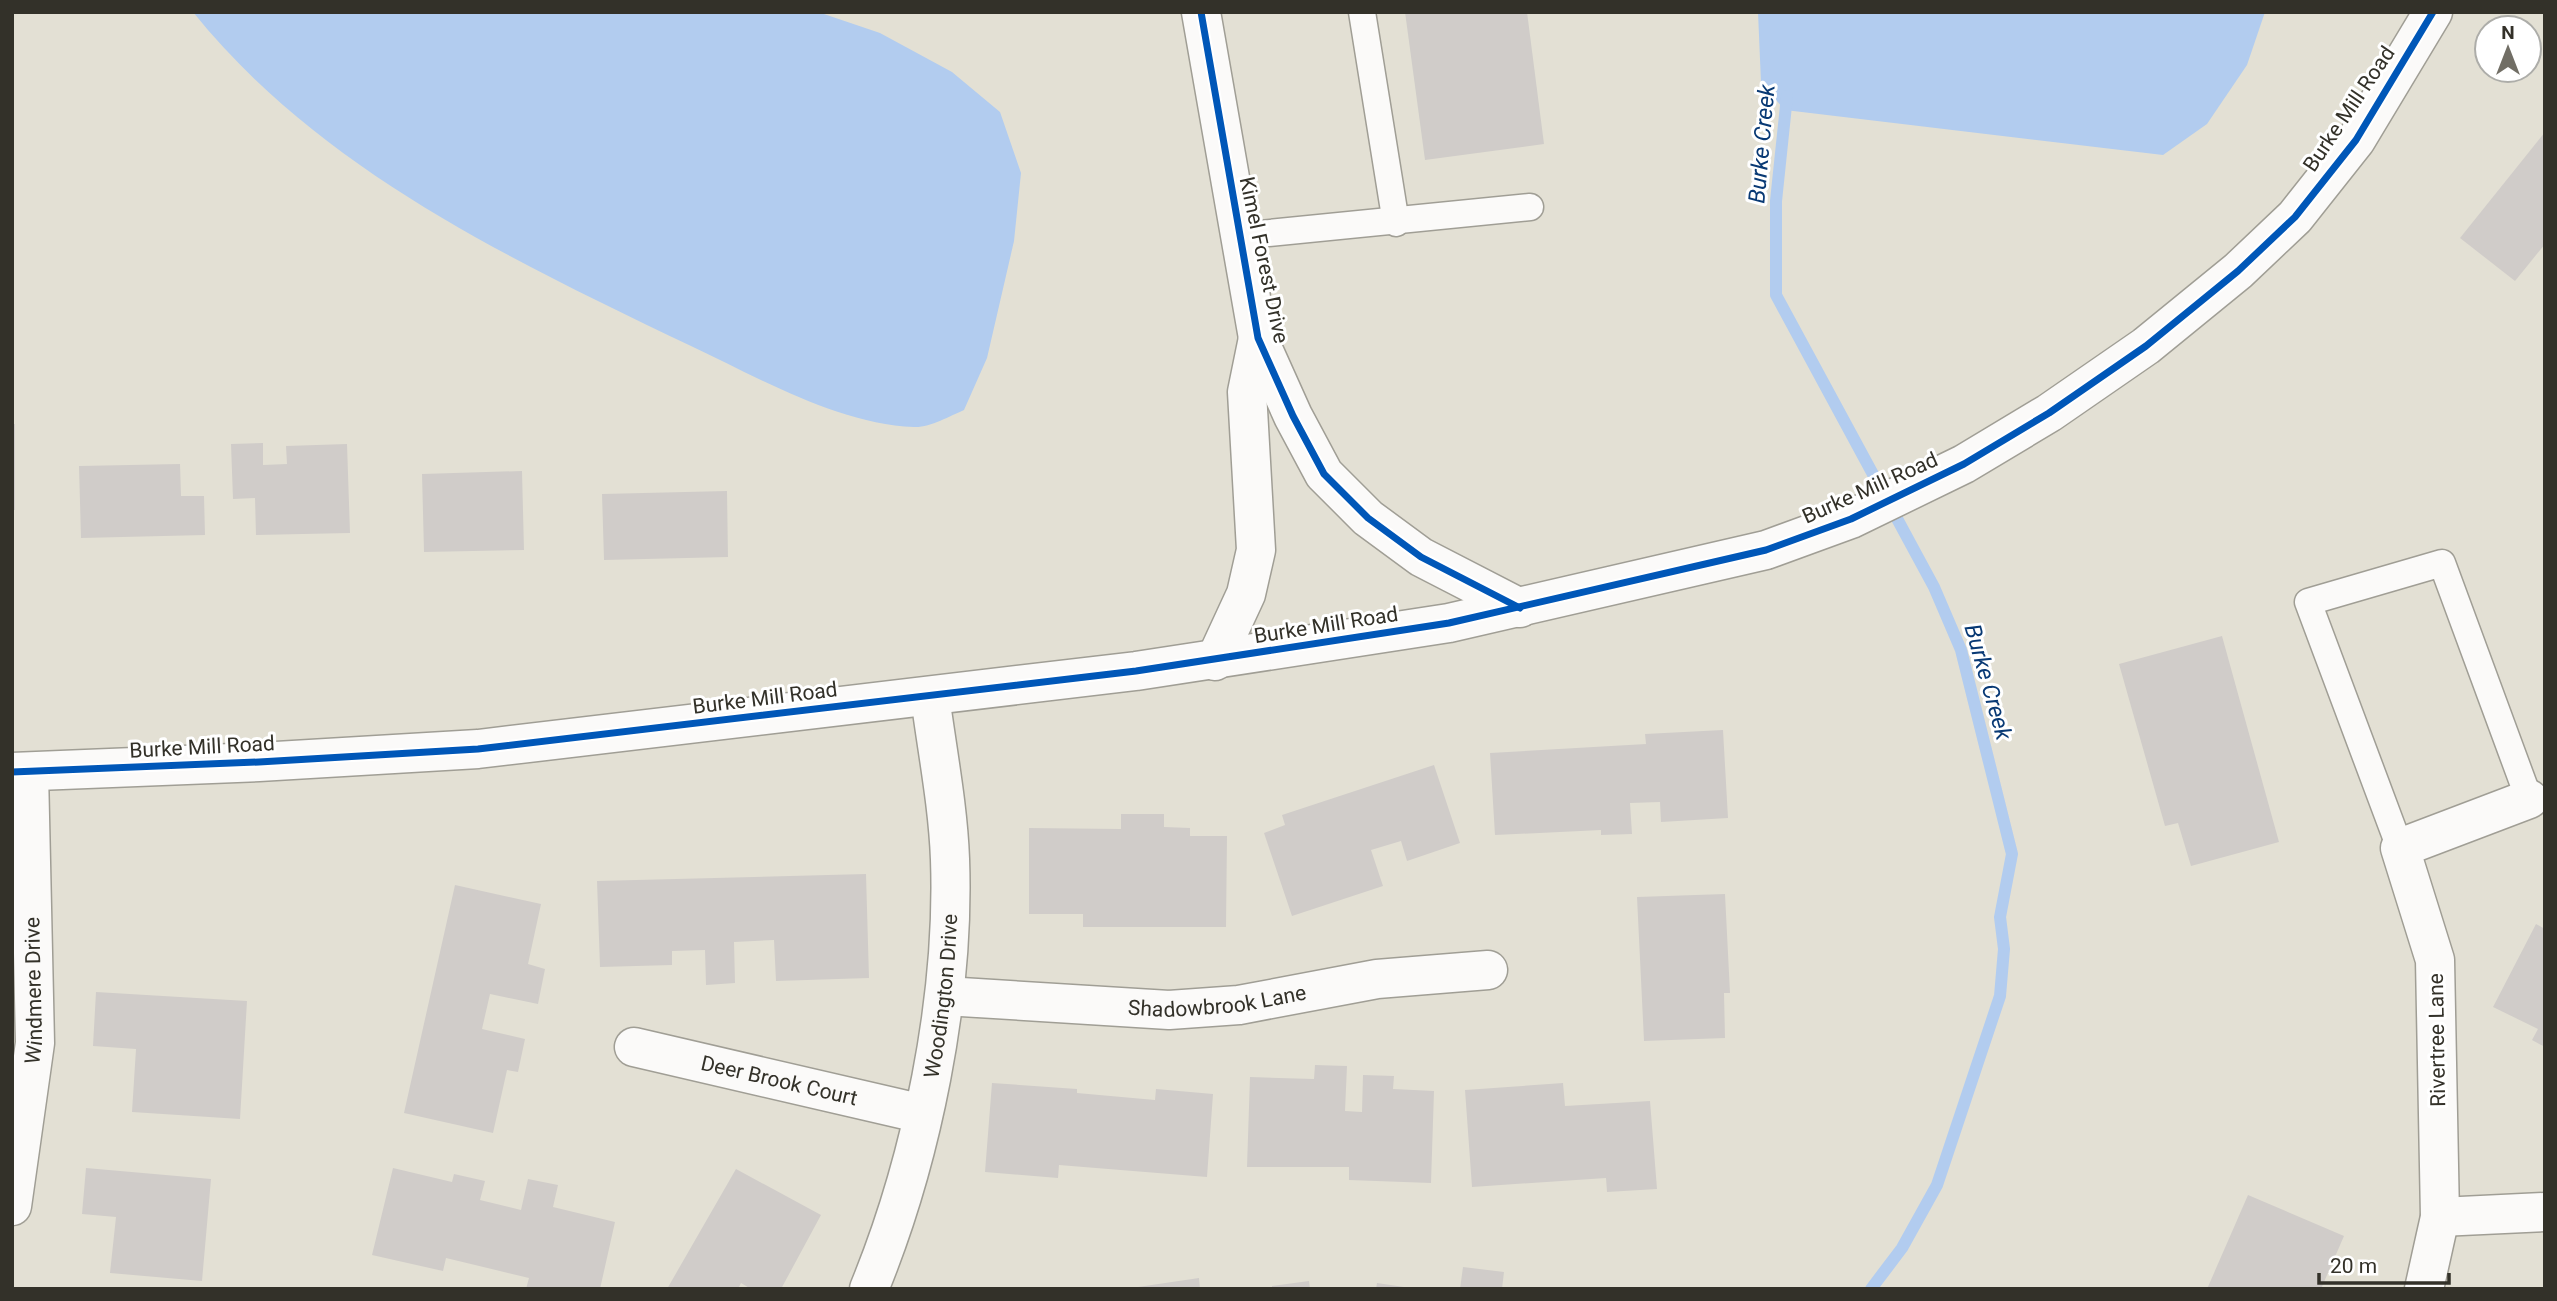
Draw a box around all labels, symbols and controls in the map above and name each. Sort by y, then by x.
north arrow [2473,14,2543,84]
text: N [2501,21,2515,44]
street label: Burke Mill Road [2298,42,2400,176]
water label: Burke Creek [1743,83,1781,205]
street label: Kimel Forest Drive [1235,175,1293,345]
street label: Burke Mill Road [1799,447,1941,529]
street label: Burke Mill Road [1252,602,1400,648]
water label: Burke Creek [1959,621,2018,744]
street label: Burke Mill Road [691,677,839,719]
street label: Burke Mill Road [129,731,275,763]
street label: Woodington Drive [919,913,962,1080]
street label: Windmere Drive [20,917,47,1066]
street label: Rivertree Lane [2424,973,2450,1107]
street label: Shadowbrook Lane [1127,981,1308,1022]
street label: Deer Brook Court [698,1051,860,1110]
scale bar [2319,1242,2448,1286]
text: 20 m [2330,1254,2377,1278]

